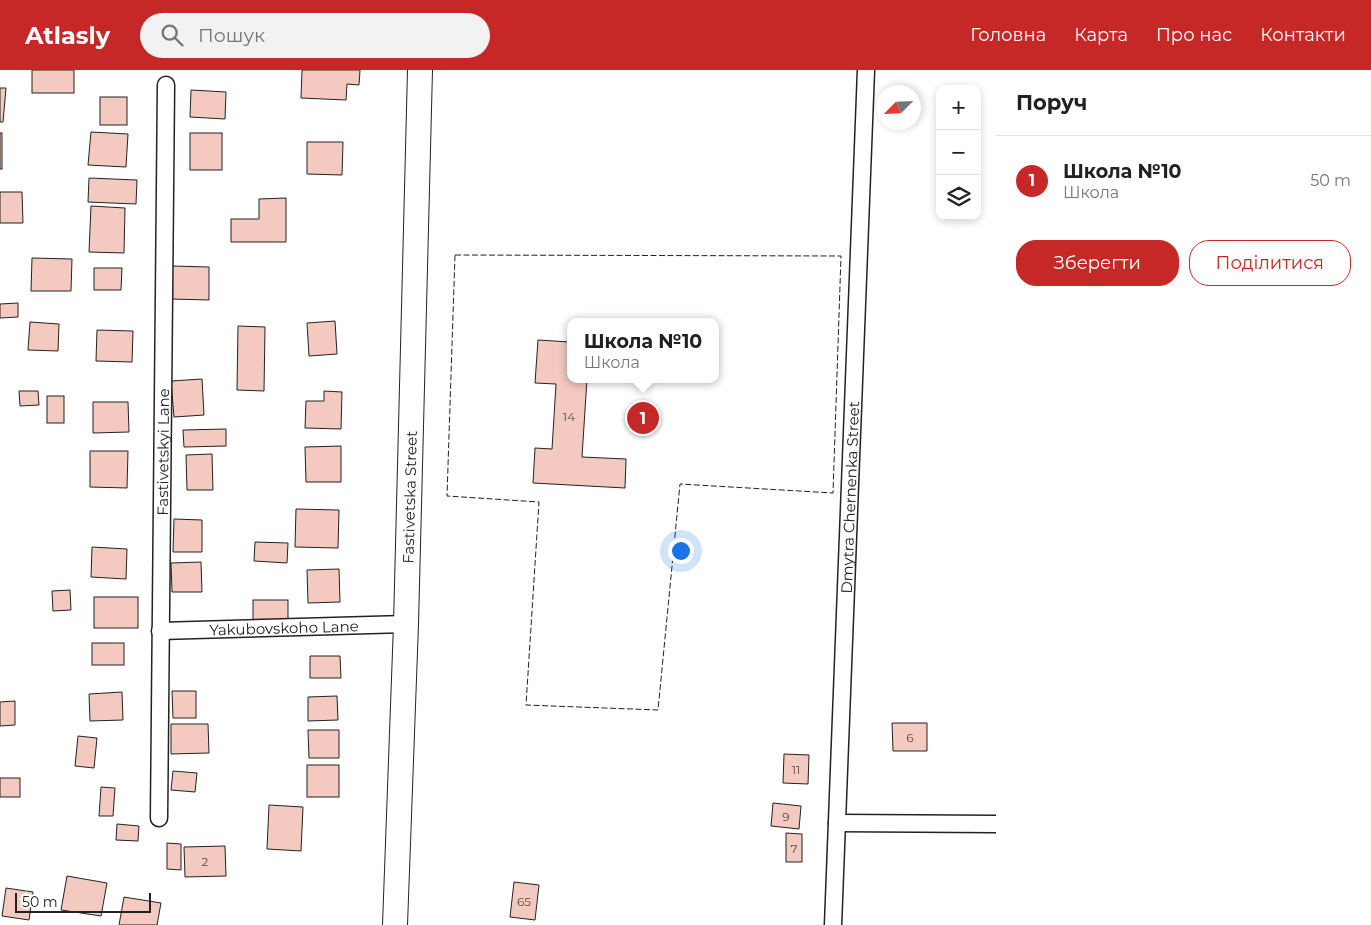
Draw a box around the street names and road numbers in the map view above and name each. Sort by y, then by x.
street label: Fastivetskyi Lane [152,388,173,516]
street label: Dmytra Chernenka Street [836,401,863,594]
street label: Fastivetska Street [398,431,420,564]
street label: Yakubovskoho Lane [209,616,359,639]

